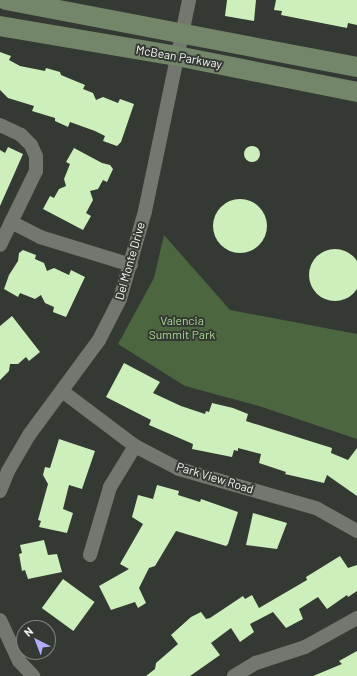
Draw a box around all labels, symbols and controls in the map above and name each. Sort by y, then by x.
street label: McBean Parkway [135,42,223,72]
street label: Del Monte Drive [112,220,148,302]
park label: Valencia Summit Park [149,314,215,342]
street label: Park View Road [175,459,255,497]
north arrow [16,620,56,660]
text: N [21,624,35,639]

